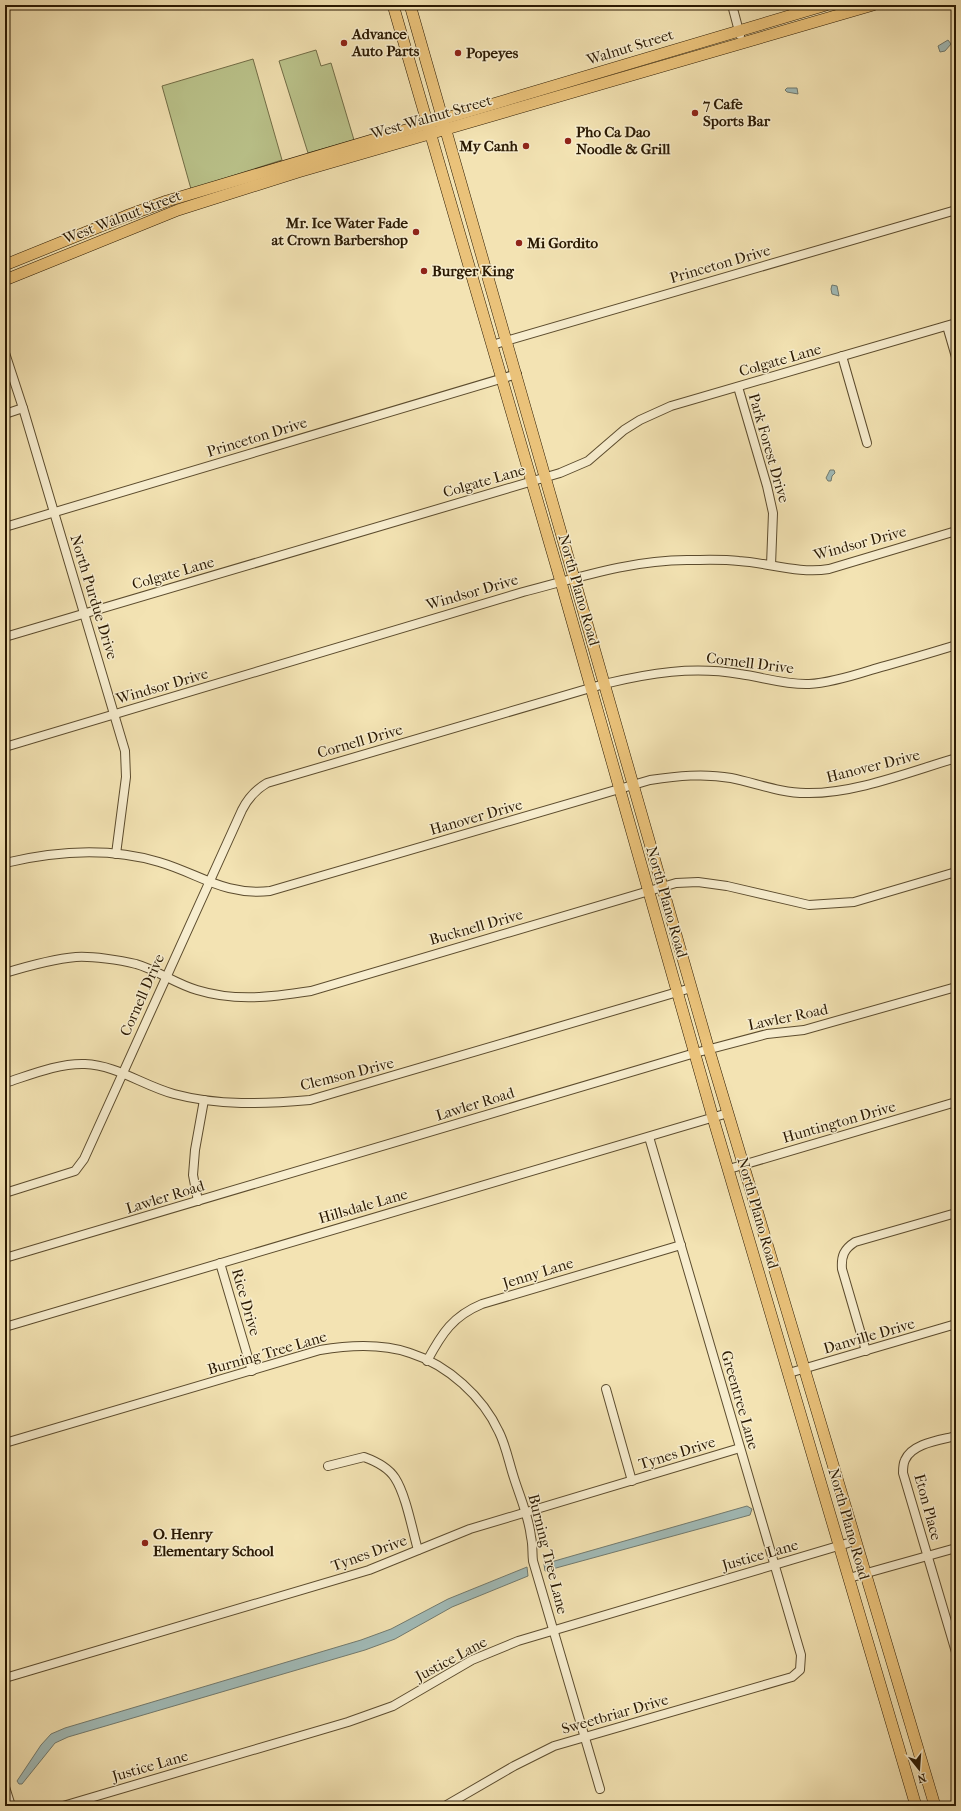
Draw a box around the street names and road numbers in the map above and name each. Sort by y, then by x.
street label: Walnut Street [583,25,676,69]
street label: West Walnut Street [367,91,494,143]
street label: West Walnut Street [59,186,184,248]
street label: Princeton Drive [668,241,773,287]
street label: Colgate Lane [737,340,824,380]
street label: Park Forest Drive [745,391,793,505]
street label: Princeton Drive [205,413,310,461]
street label: Colgate Lane [441,461,528,501]
street label: Windsor Drive [811,522,909,564]
street label: North Purdue Drive [66,532,122,662]
street label: North Plano Road [554,532,604,649]
street label: Colgate Lane [130,553,217,593]
street label: Windsor Drive [423,570,521,614]
street label: Cornell Drive [705,649,795,677]
street label: Windsor Drive [113,664,211,708]
street label: Cornell Drive [315,720,405,762]
street label: Hanover Drive [824,746,922,786]
street label: Hanover Drive [428,795,525,839]
street label: North Plano Road [642,844,692,961]
street label: Bucknell Drive [427,905,525,949]
street label: Cornell Drive [116,951,168,1039]
street label: Lawler Road [746,1000,830,1034]
street label: Clemson Drive [298,1054,396,1094]
street label: Lawler Road [434,1083,517,1124]
street label: Huntington Drive [780,1097,898,1147]
street label: North Plano Road [733,1155,783,1272]
street label: Lawler Road [124,1176,207,1217]
street label: Hillsdale Lane [316,1185,410,1227]
street label: Jenny Lane [500,1254,576,1293]
street label: Rice Drive [228,1266,264,1338]
street label: Danville Drive [821,1314,917,1358]
street label: Burning Tree Lane [205,1327,329,1379]
street label: Greentree Lane [717,1348,763,1452]
street label: Tynes Drive [636,1433,718,1473]
street label: North Plano Road [824,1466,874,1583]
street label: Eton Place [910,1472,946,1543]
street label: Burning Tree Lane [524,1492,572,1617]
street label: Tynes Drive [329,1531,410,1575]
street label: Justice Lane [719,1535,801,1575]
street label: Justice Lane [411,1632,490,1686]
street label: Sweetbriar Drive [560,1690,671,1738]
street label: Justice Lane [109,1746,191,1786]

